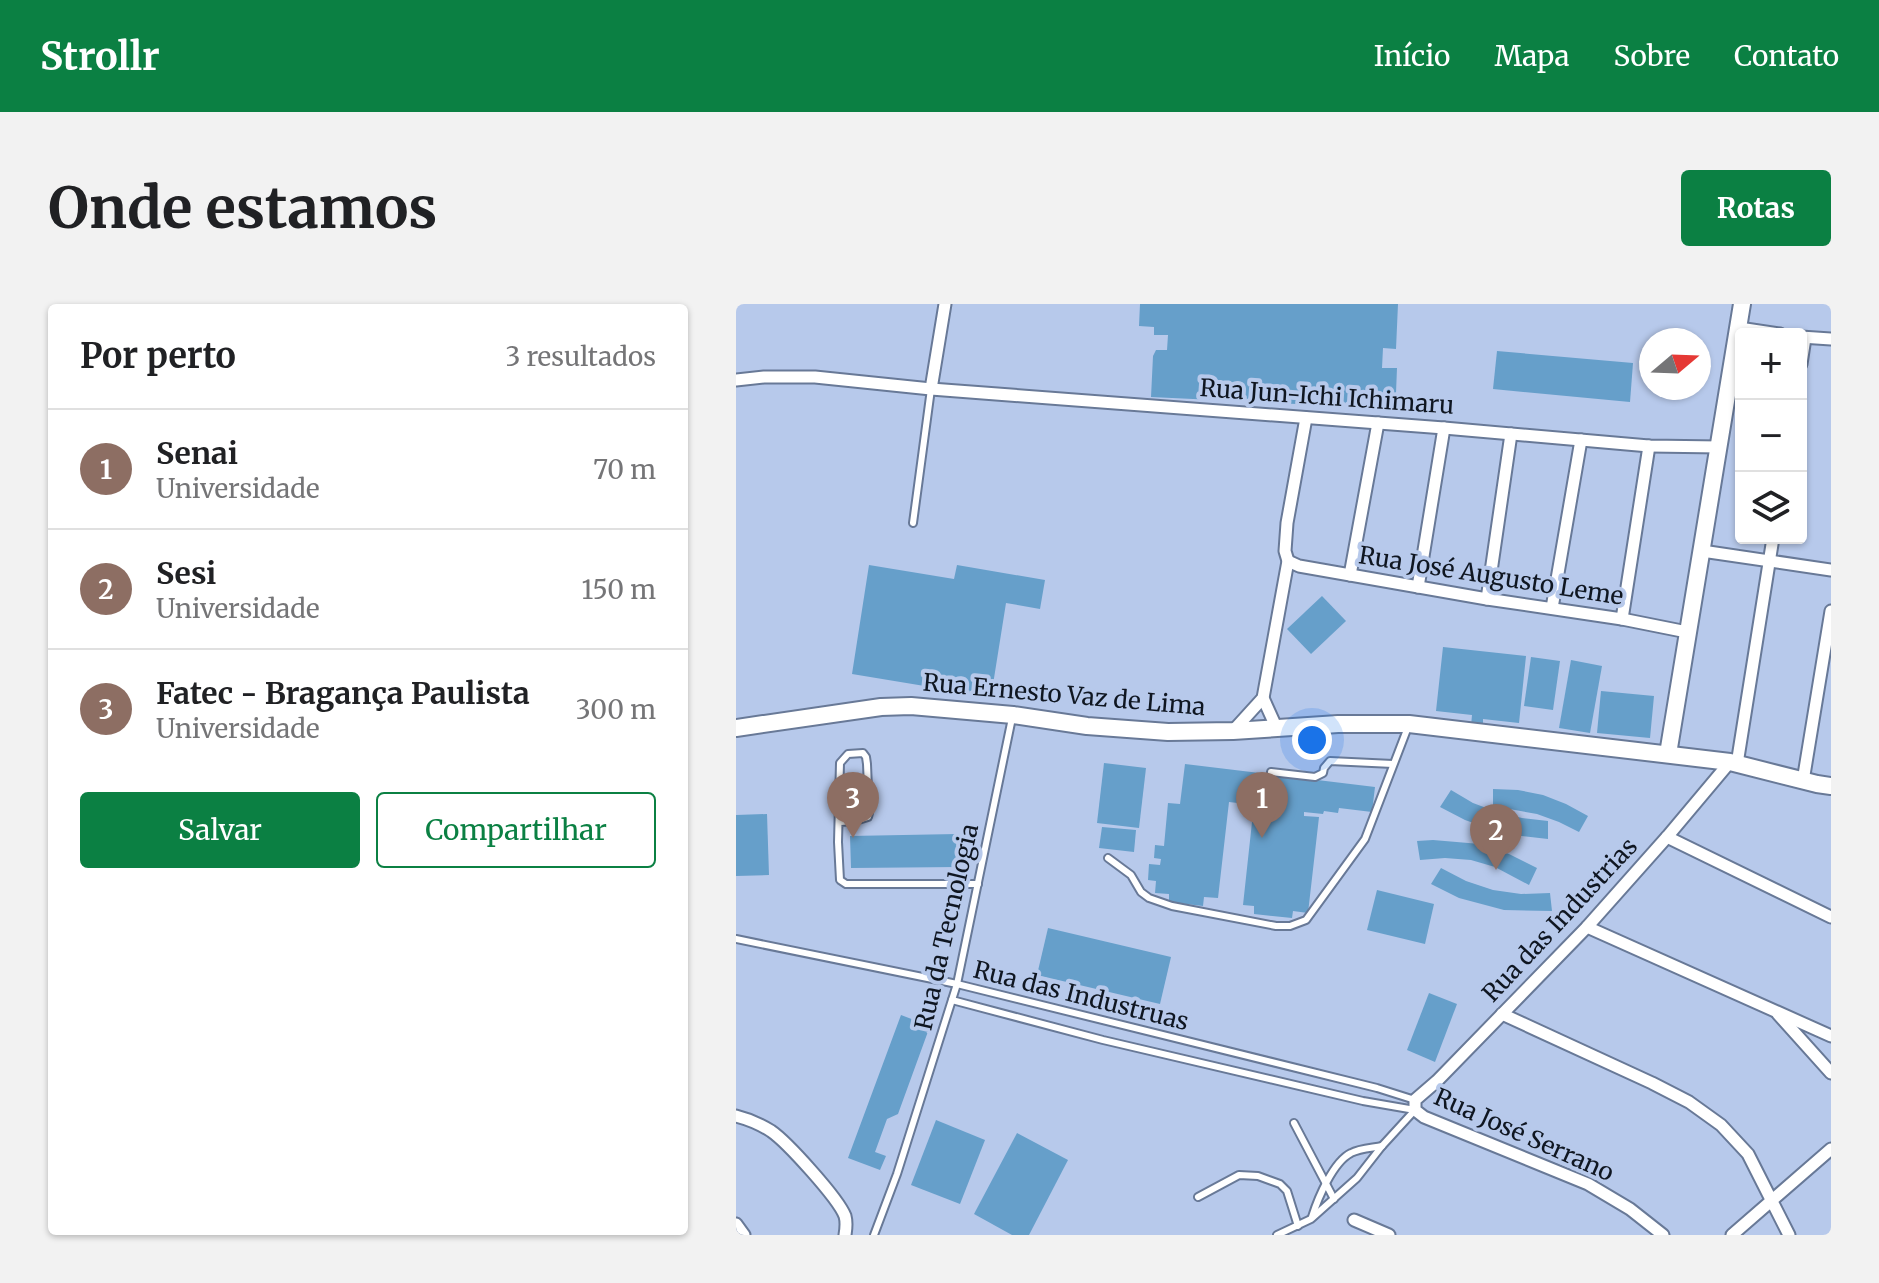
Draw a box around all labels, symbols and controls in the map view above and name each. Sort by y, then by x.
text: Strollr [40,33,160,80]
text: Início [1374,38,1450,74]
text: Mapa [1494,38,1569,74]
text: Sobre [1613,38,1690,74]
text: Contato [1734,38,1839,74]
button: Rotas [1681,170,1831,246]
text: Onde estamos [48,173,437,243]
north arrow [1639,328,1711,400]
map controls [1735,328,1807,544]
button: + [1735,328,1807,400]
text: Por perto [80,335,236,377]
text: 3 resultados [505,340,656,373]
street label: Rua Jun-Ichi Ichimaru [1199,372,1455,421]
button: − [1735,400,1807,472]
text: Senai [156,434,238,472]
text: 1 [100,453,112,486]
text: 70 m [593,453,656,486]
text: Universidade [156,472,320,505]
button: layers [1735,472,1807,544]
street label: Rua José Augusto Leme [1357,539,1626,612]
text: Sesi [156,554,216,592]
text: 2 [98,573,114,606]
text: 150 m [582,573,656,606]
text: Universidade [156,592,320,625]
street label: Rua Ernesto Vaz de Lima [922,667,1207,722]
text: Fatec - Bragança Paulista [156,674,530,712]
text: 3 [99,693,113,726]
text: 300 m [576,693,656,726]
text: Universidade [156,712,320,745]
your location [1292,720,1332,760]
pin: 3 [827,772,879,838]
pin: 1 [1236,772,1288,838]
button: Salvar [80,792,360,868]
button: Compartilhar [376,792,656,868]
pin: 2 [1470,804,1522,870]
street label: Rua da Tecnologia [908,821,985,1033]
street label: Rua das Industrias [1475,831,1644,1008]
street label: Rua das Industruas [970,954,1192,1037]
street label: Rua José Serrano [1429,1081,1619,1188]

